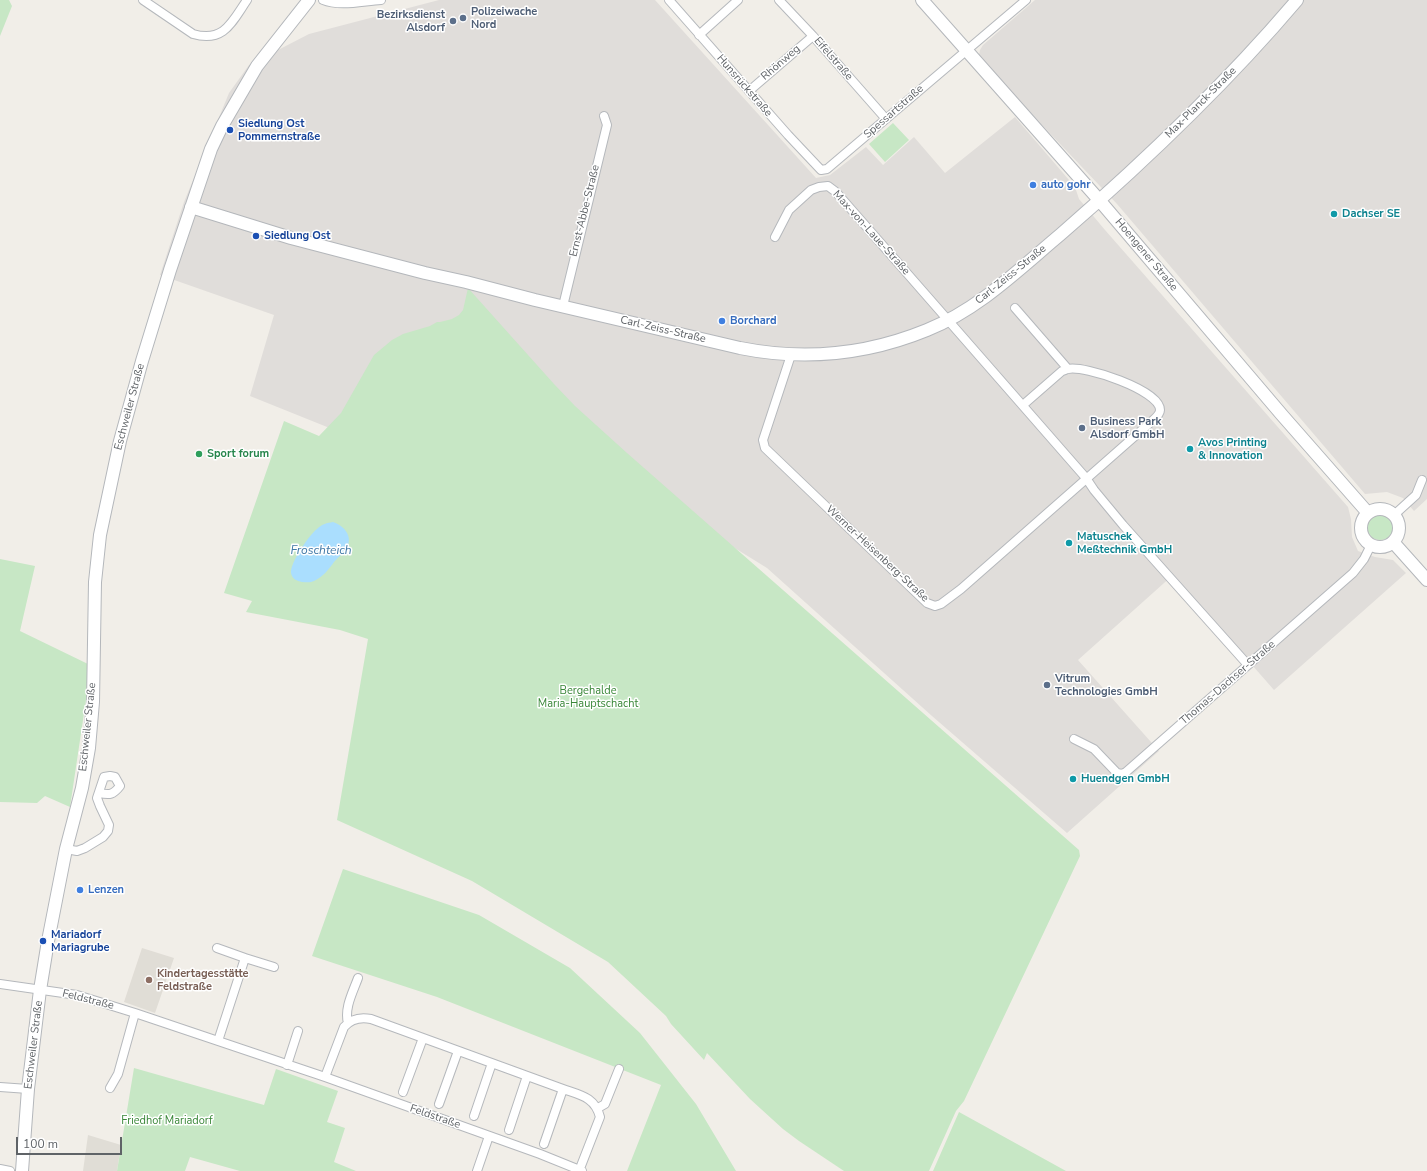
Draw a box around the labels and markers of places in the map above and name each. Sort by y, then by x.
place label: Polizeiwache Nord [471,5,537,31]
place label: Bezirksdienst Alsdorf [377,8,445,34]
marker: Polizeiwache Nord [458,13,468,23]
marker: Bezirksdienst Alsdorf [448,16,458,26]
place label: Siedlung Ost Pommernstraße [238,117,320,143]
marker: Siedlung Ost Pommernstraße [225,125,235,135]
place label: auto gohr [1041,178,1091,192]
marker: auto gohr [1028,180,1038,190]
place label: Dachser SE [1342,207,1400,221]
marker: Dachser SE [1329,209,1339,219]
place label: Siedlung Ost [264,229,330,243]
marker: Siedlung Ost [251,231,261,241]
place label: Borchard [730,314,777,328]
marker: Borchard [717,316,727,326]
place label: Business Park Alsdorf GmbH [1090,415,1164,441]
marker: Business Park Alsdorf GmbH [1077,423,1087,433]
place label: Avos Printing & Innovation [1198,436,1267,462]
marker: Avos Printing & Innovation [1185,444,1195,454]
place label: Sport forum [207,447,269,461]
marker: Sport forum [194,449,204,459]
place label: Matuschek Meßtechnik GmbH [1077,530,1172,556]
marker: Matuschek Meßtechnik GmbH [1064,538,1074,548]
place label: Vitrum Technologies GmbH [1055,672,1158,698]
marker: Vitrum Technologies GmbH [1042,680,1052,690]
place label: Huendgen GmbH [1081,772,1170,786]
marker: Huendgen GmbH [1068,774,1078,784]
place label: Lenzen [88,883,124,897]
marker: Lenzen [75,885,85,895]
place label: Mariadorf Mariagrube [51,928,110,954]
marker: Mariadorf Mariagrube [38,936,48,946]
place label: Kindertagesstätte Feldstraße [157,967,249,993]
marker: Kindertagesstätte Feldstraße [144,975,154,985]

